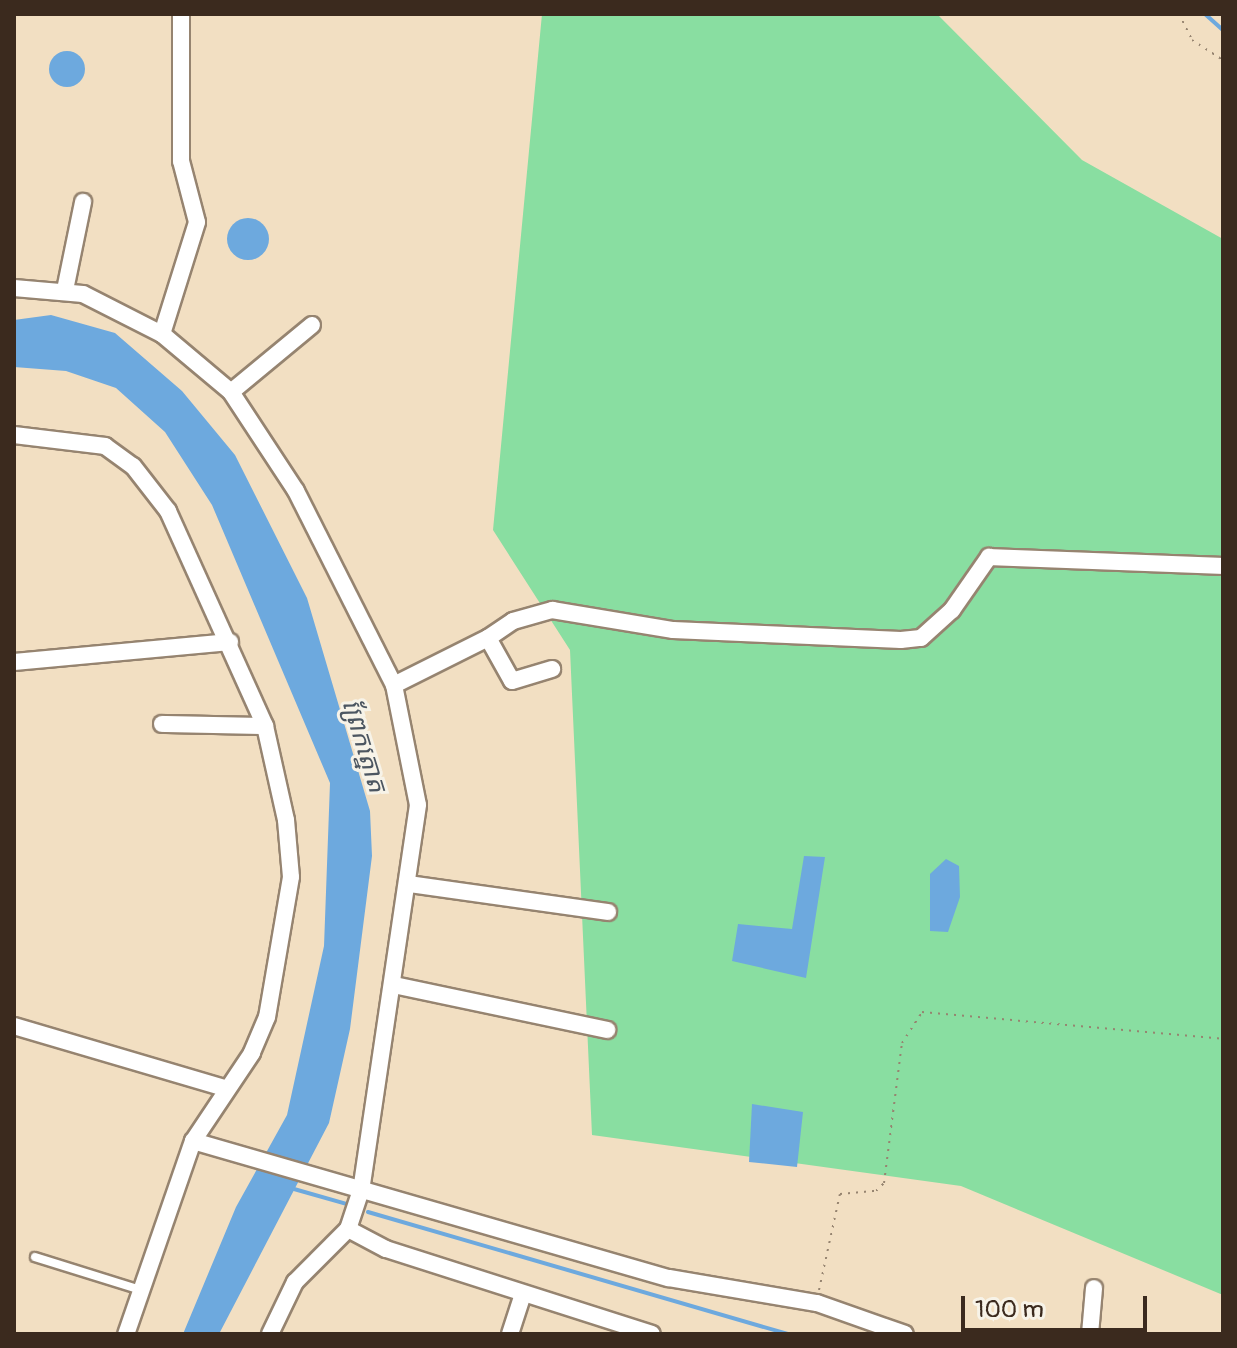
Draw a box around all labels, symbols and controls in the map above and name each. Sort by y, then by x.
water label: ព្រែកត្នោត [334,696,392,796]
scale bar [965,1280,1151,1330]
text: 100 m [975,1295,1044,1324]

